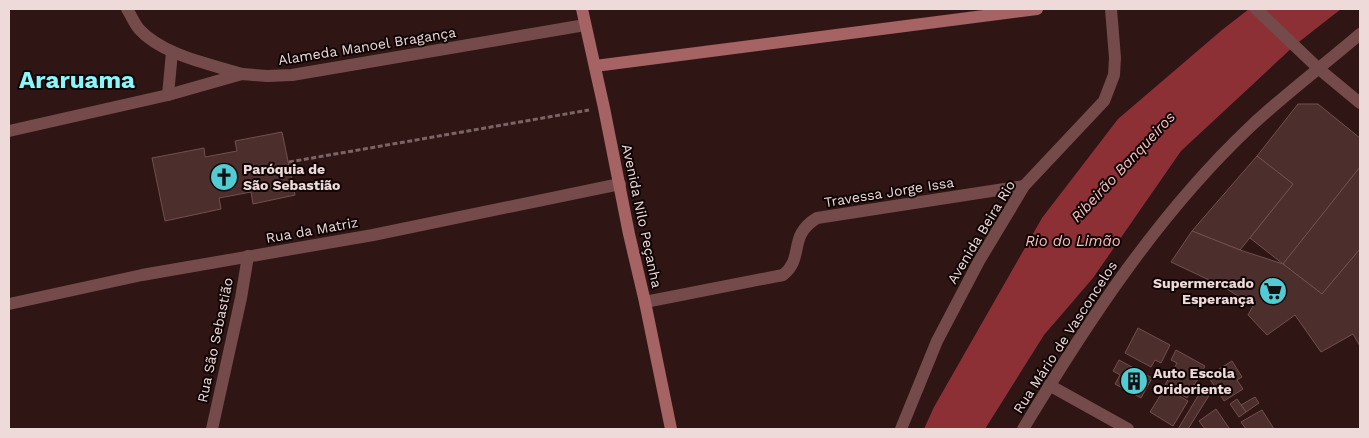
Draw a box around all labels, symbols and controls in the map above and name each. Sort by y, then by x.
street label: Alameda Manoel Bragança [277,24,457,68]
district label: Araruama [19,66,135,94]
water label: Ribeirão Banqueiros [1067,108,1179,226]
street label: Avenida Nilo Peçanha [619,143,665,289]
place label: Paróquia de São Sebastião [243,161,340,193]
church icon: Paróquia de São Sebastião [209,162,239,192]
street label: Travessa Jorge Issa [823,174,955,210]
street label: Avenida Beira Rio [944,177,1018,287]
street label: Rua da Matriz [265,214,359,246]
water label: Rio do Limão [1025,232,1121,250]
street label: Rua Mário de Vasconcelos [1010,258,1120,416]
place label: Supermercado Esperança [1153,275,1255,307]
street label: Rua São Sebastião [194,276,236,404]
supermarket icon: Supermercado Esperança [1258,276,1288,306]
place label: Auto Escola Oridoriente [1153,365,1236,397]
building icon: Auto Escola Oridoriente [1119,366,1149,396]

